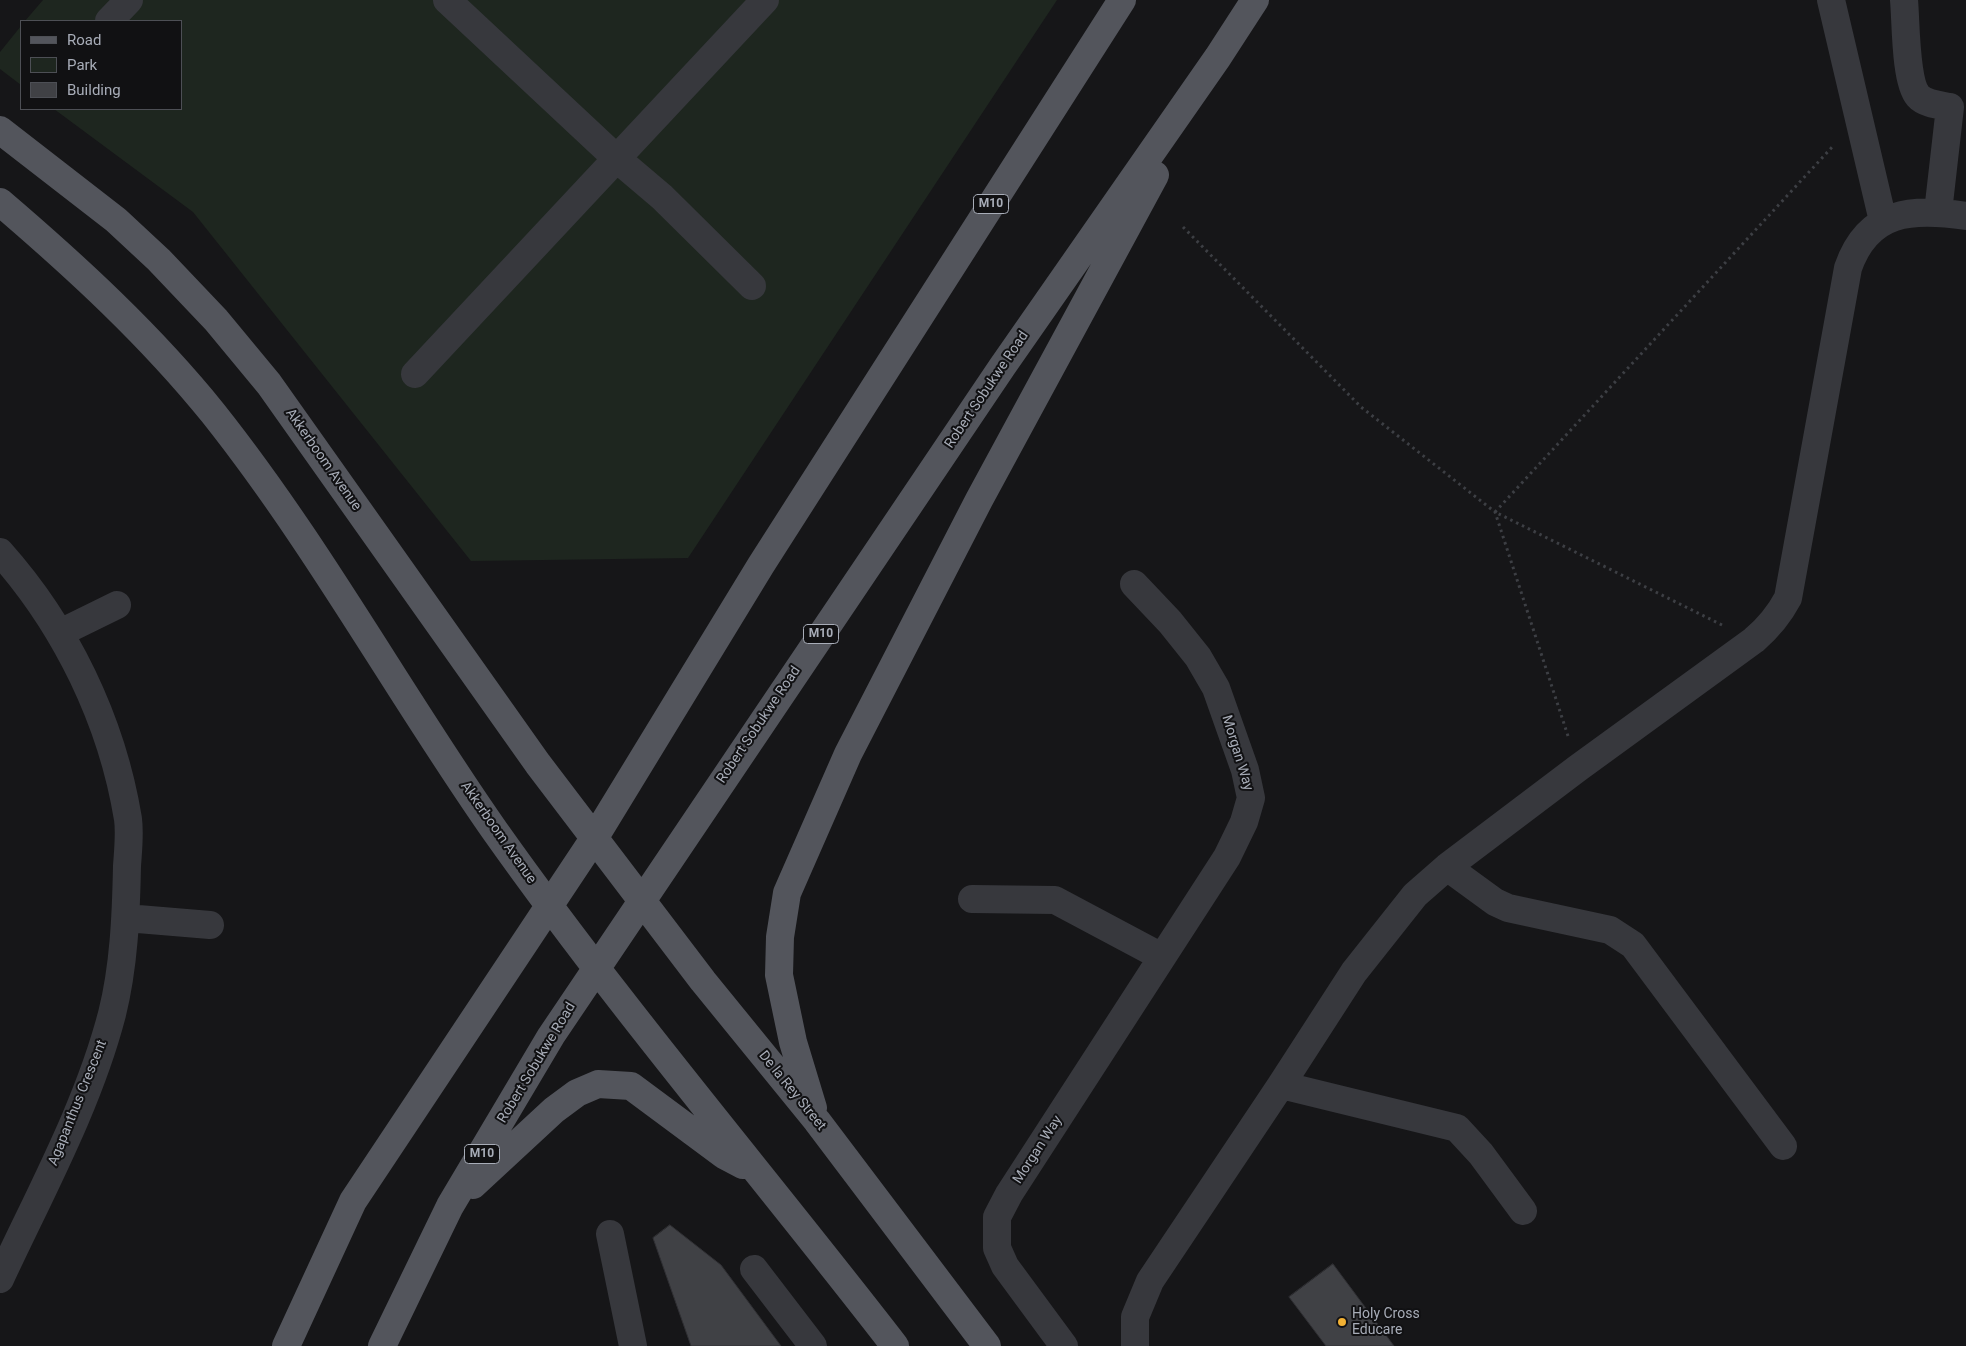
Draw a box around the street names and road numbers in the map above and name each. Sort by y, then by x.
road number: M10 [974,194,1008,213]
street label: Robert Sobukwe Road [942,328,1032,452]
street label: Akkerboom Avenue [281,406,365,514]
road number: M10 [804,624,838,644]
street label: Robert Sobukwe Road [714,663,804,787]
street label: Morgan Way [1218,713,1256,793]
street label: Akkerboom Avenue [456,779,540,887]
street label: Robert Sobukwe Road [494,1000,580,1126]
street label: Agapanthus Crescent [45,1038,111,1168]
street label: De la Rey Street [755,1048,829,1134]
street label: Morgan Way [1010,1113,1066,1187]
road number: M10 [464,1144,500,1164]

